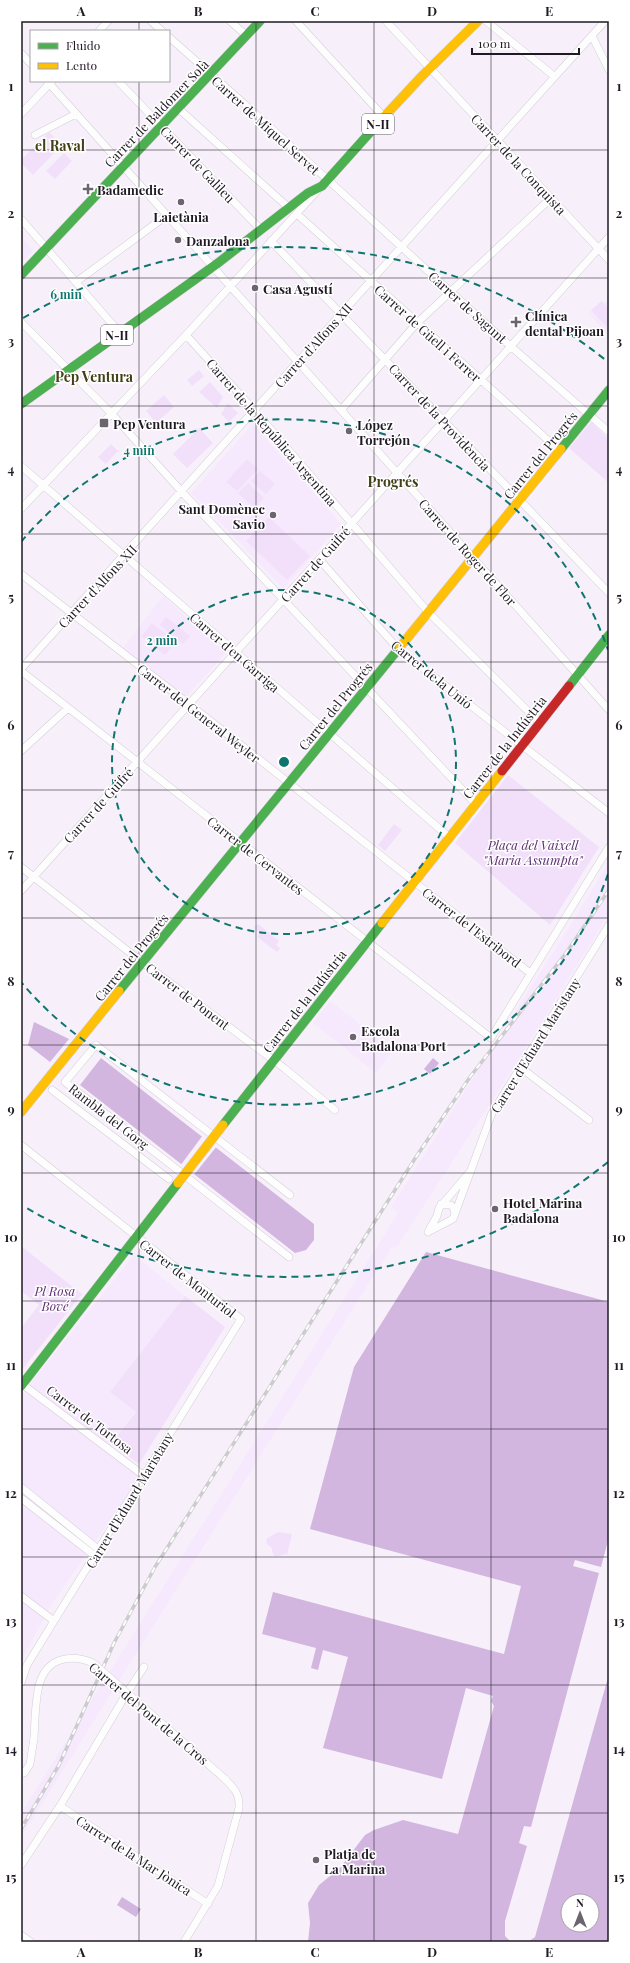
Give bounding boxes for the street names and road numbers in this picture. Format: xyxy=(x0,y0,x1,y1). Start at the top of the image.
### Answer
street label: Carrer de Baldomer Solà xyxy=(100,55,212,170)
street label: Carrer de Miquel Servet xyxy=(208,72,324,178)
street label: Carrer de la Conquista xyxy=(468,110,570,218)
road number: N-II xyxy=(362,114,394,134)
street label: Carrer de Galileu xyxy=(157,122,239,206)
street label: Carrer de Sagunt xyxy=(425,267,511,347)
street label: Carrer de Güell i Ferrer xyxy=(371,281,485,386)
street label: Carrer d'Alfons XII xyxy=(270,299,356,391)
road number: N-II xyxy=(101,325,133,345)
street label: Carrer de la República Argentina xyxy=(203,355,341,510)
street label: Carrer de la Providència xyxy=(386,360,495,475)
street label: Carrer del Progrés xyxy=(499,407,581,502)
street label: Carrer de Roger de Flor xyxy=(415,495,521,609)
street label: Carrer de Guifré xyxy=(276,522,354,605)
street label: Carrer d'Alfons XII xyxy=(54,541,140,631)
street label: Carrer d'en Garriga xyxy=(187,608,284,696)
street label: Carrer de la Unió xyxy=(388,636,476,712)
street label: Carrer del Progrés xyxy=(294,658,376,753)
street label: Carrer del General Weyler xyxy=(134,660,264,766)
street label: Carrer de la Indústria xyxy=(458,692,550,802)
street label: Carrer de Guifré xyxy=(59,763,137,846)
street label: Carrer de Cervantes xyxy=(204,812,308,898)
street label: Carrer de l'Estribord xyxy=(419,883,525,971)
street label: Carrer del Progrés xyxy=(90,909,172,1004)
street label: Carrer de la Indústria xyxy=(258,946,350,1056)
street label: Carrer de Ponent xyxy=(143,959,234,1033)
street label: Carrer d'Eduard Maristany xyxy=(486,974,584,1116)
street label: Rambla del Gorg xyxy=(66,1079,153,1153)
street label: Carrer de Monturiol xyxy=(136,1235,240,1321)
street label: Carrer de Tortosa xyxy=(44,1381,137,1457)
street label: Carrer d'Eduard Maristany xyxy=(81,1428,177,1571)
street label: Carrer del Pont de la Cros xyxy=(86,1658,212,1768)
street label: Carrer de la Mar Jònica xyxy=(73,1811,195,1899)

